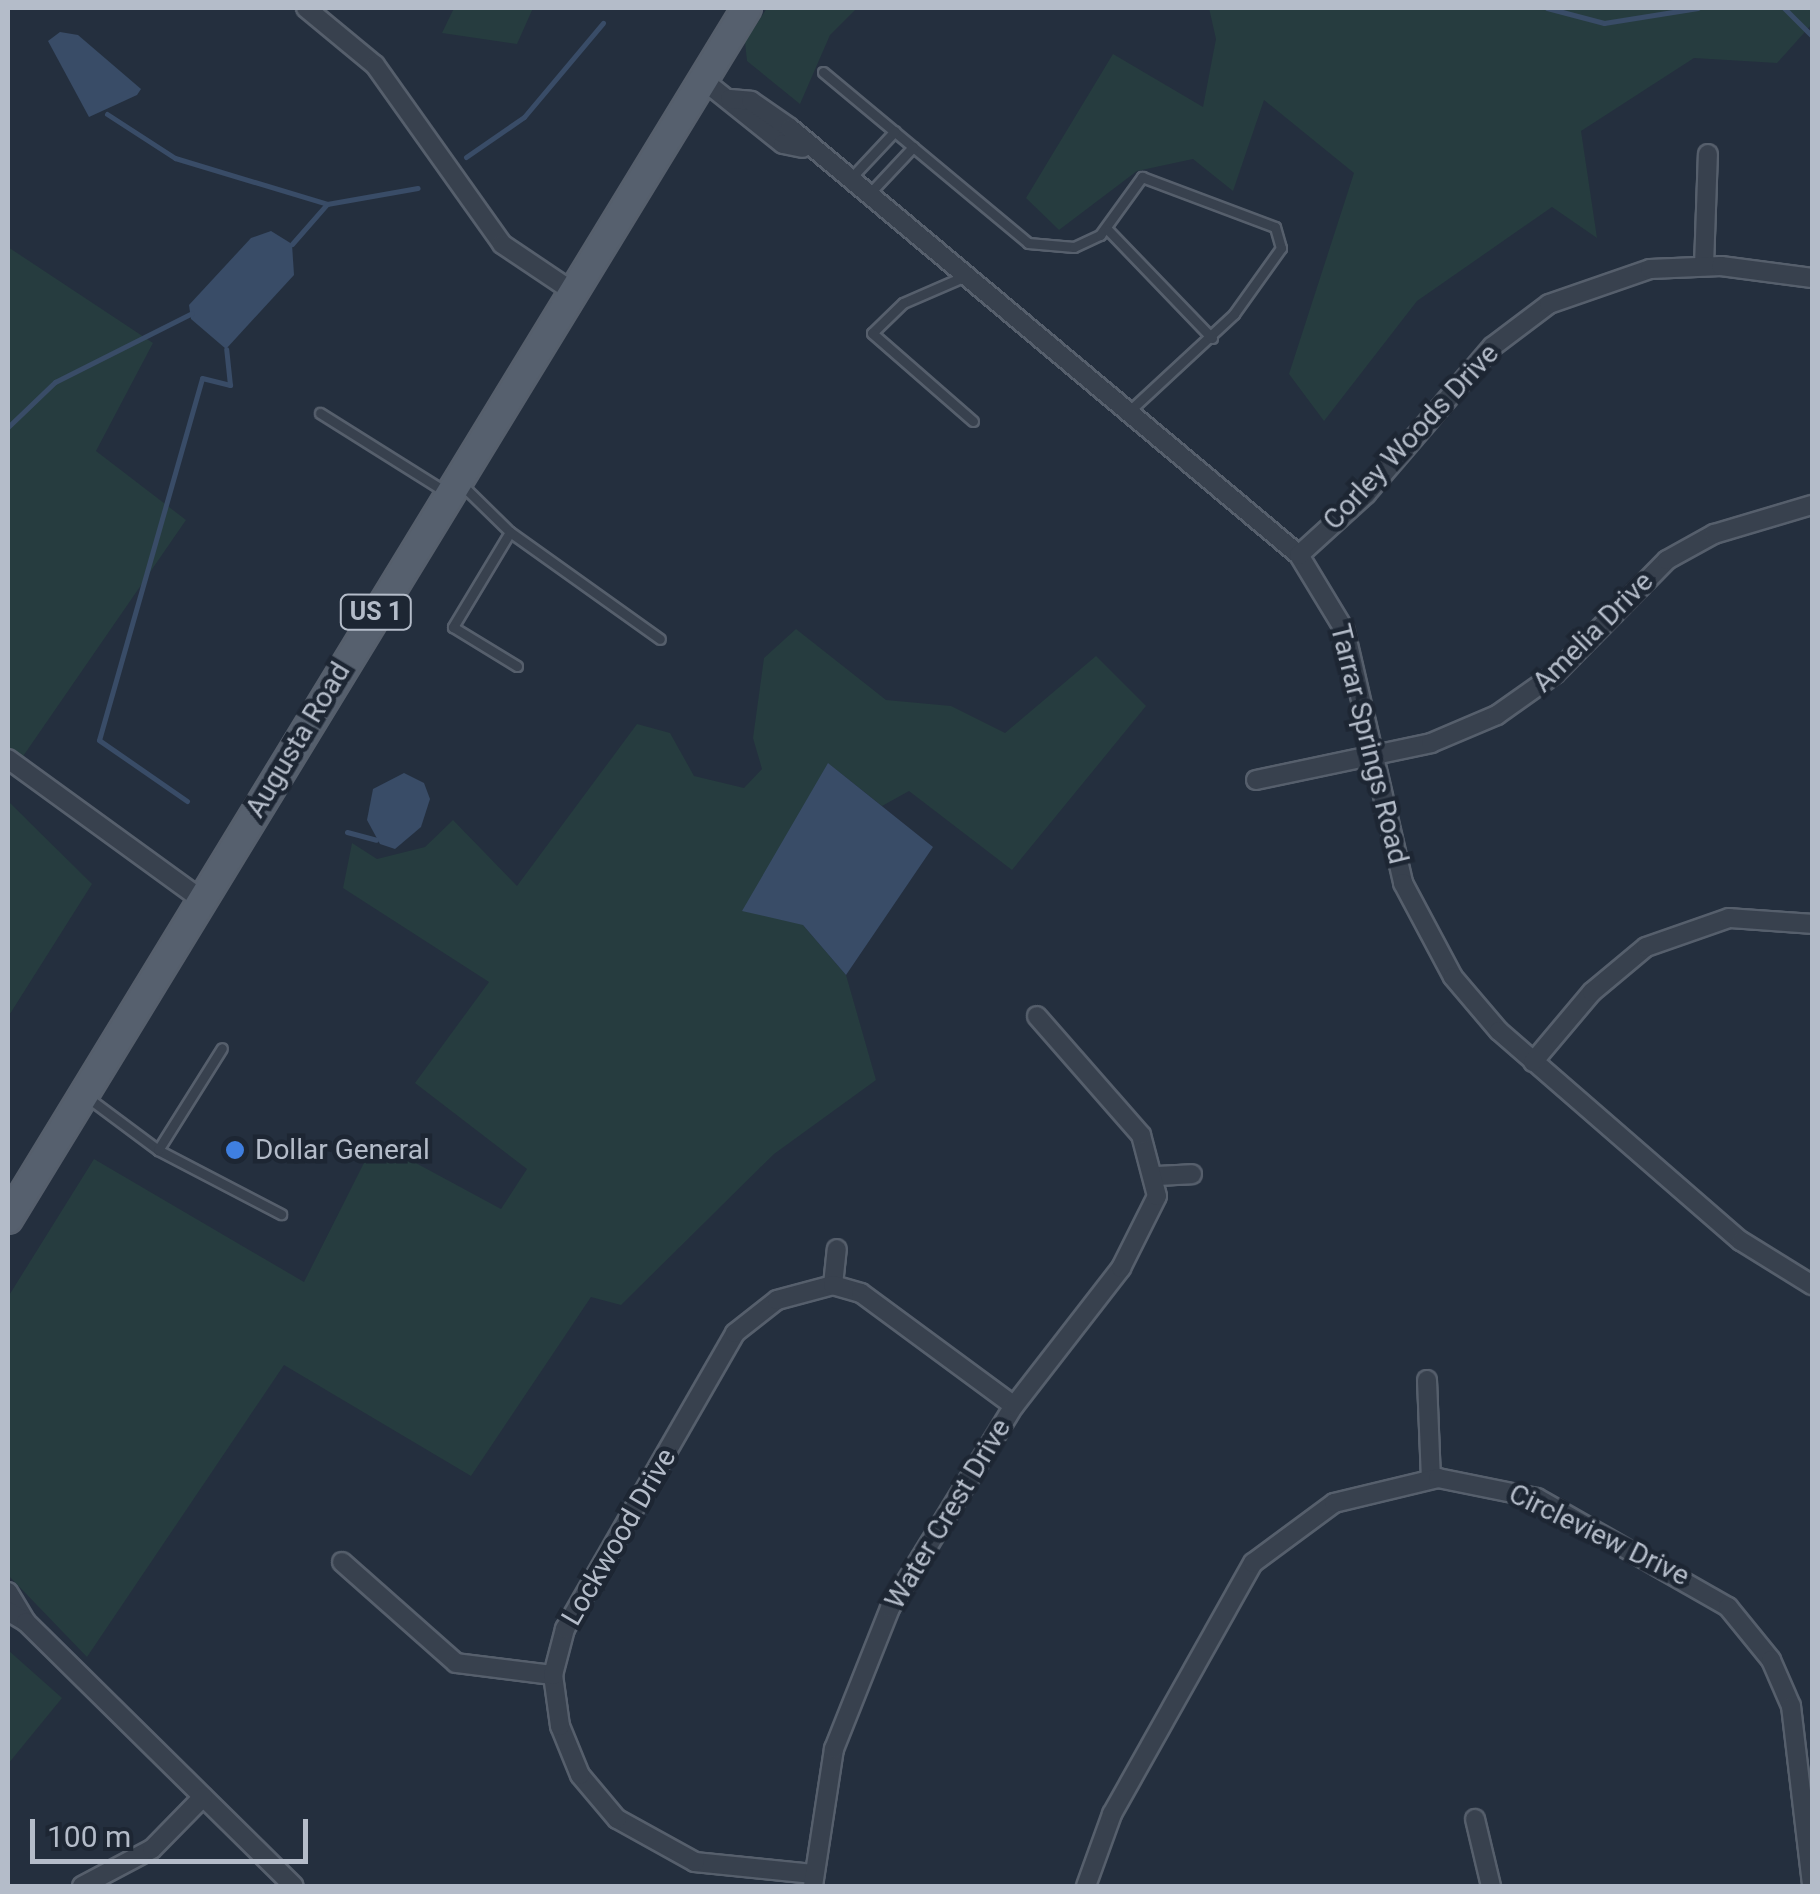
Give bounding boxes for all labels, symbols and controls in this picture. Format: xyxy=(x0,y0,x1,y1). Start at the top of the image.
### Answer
street label: Corley Woods Drive xyxy=(1316,337,1506,537)
street label: Amelia Drive xyxy=(1526,565,1660,699)
road number: US 1 xyxy=(338,592,414,632)
street label: Tarrar Springs Road xyxy=(1323,621,1415,867)
street label: Augusta Road xyxy=(239,656,357,824)
place label: Dollar General xyxy=(255,1133,430,1167)
marker: Dollar General xyxy=(224,1139,246,1161)
street label: Water Crest Drive xyxy=(878,1413,1018,1615)
street label: Lockwood Drive xyxy=(555,1443,683,1631)
street label: Circleview Drive xyxy=(1503,1477,1695,1593)
scale bar xyxy=(35,1799,312,1861)
text: 100 m xyxy=(47,1819,131,1854)

